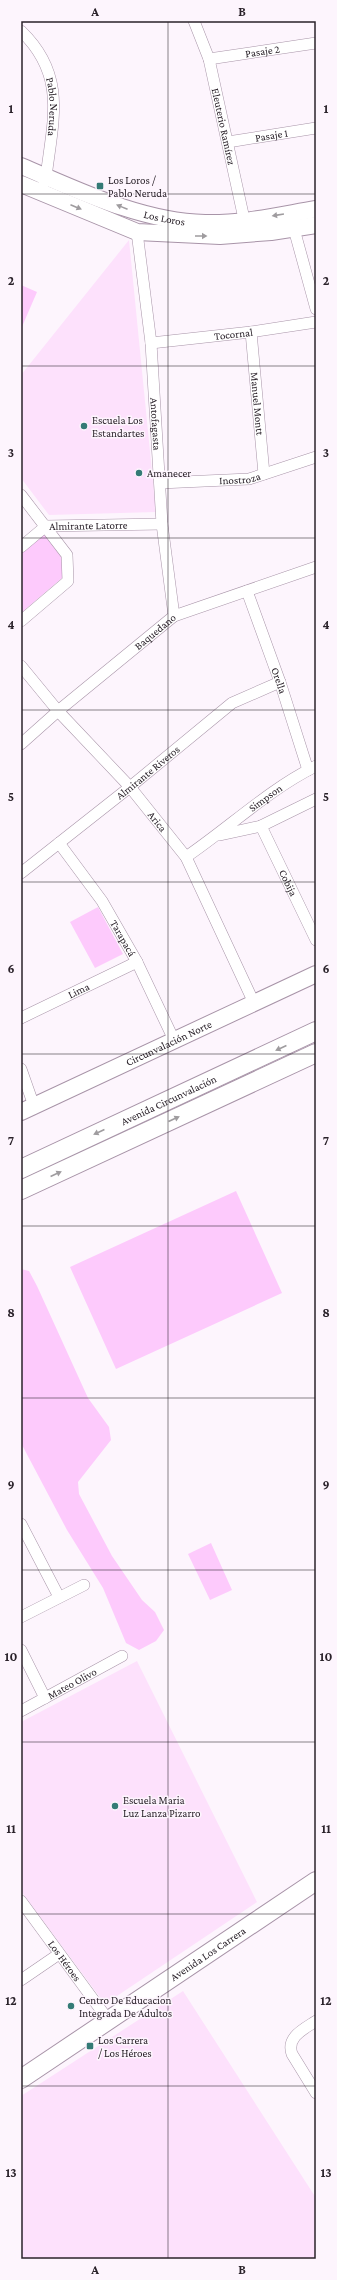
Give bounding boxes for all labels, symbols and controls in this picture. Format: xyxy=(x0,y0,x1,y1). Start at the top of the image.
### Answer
text: A xyxy=(90,4,99,19)
text: B xyxy=(238,4,246,19)
street label: Pasaje 2 xyxy=(244,43,280,60)
street label: Pablo Neruda xyxy=(44,76,60,137)
street label: Eleuterio Ramírez xyxy=(210,87,238,166)
text: 1 xyxy=(9,101,14,116)
text: 1 xyxy=(324,101,329,116)
street label: Pasaje 1 xyxy=(254,127,289,144)
place label: Los Loros / Pablo Neruda xyxy=(108,174,167,199)
marker: Los Loros / Pablo Neruda xyxy=(95,181,105,191)
one-way arrow xyxy=(70,204,82,210)
one-way arrow xyxy=(116,204,128,210)
street label: Los Loros xyxy=(143,208,186,227)
one-way arrow xyxy=(271,212,284,218)
one-way arrow xyxy=(195,233,208,239)
text: 2 xyxy=(8,273,15,288)
text: 2 xyxy=(323,273,330,288)
street label: Tocornal xyxy=(214,326,254,342)
street label: Manuel Montt xyxy=(249,371,266,436)
street label: Antofagasta xyxy=(148,397,164,451)
place label: Escuela Los Estandartes xyxy=(92,414,144,439)
marker: Escuela Los Estandartes xyxy=(79,421,89,431)
text: 3 xyxy=(8,445,14,460)
text: 3 xyxy=(323,445,329,460)
place label: Amanecer xyxy=(147,467,191,479)
marker: Amanecer xyxy=(134,468,144,478)
street label: Inostroza xyxy=(219,470,262,486)
street label: Almirante Latorre xyxy=(49,519,128,532)
street label: Baquedano xyxy=(132,611,178,652)
text: 4 xyxy=(7,617,15,632)
text: 4 xyxy=(322,617,330,632)
street label: Orella xyxy=(269,666,289,695)
street label: Almirante Riveros xyxy=(114,743,182,802)
street label: Simpson xyxy=(246,782,284,814)
text: 5 xyxy=(8,789,14,804)
text: 5 xyxy=(323,789,329,804)
street label: Arica xyxy=(146,809,169,834)
street label: Cobija xyxy=(277,867,300,898)
street label: Tarapacá xyxy=(108,918,138,958)
text: 6 xyxy=(7,961,15,976)
text: 6 xyxy=(322,961,330,976)
street label: Lima xyxy=(66,980,91,1000)
street label: Circunvalación Norte xyxy=(124,1018,214,1068)
one-way arrow xyxy=(275,1045,286,1051)
street label: Avenida Circunvalación xyxy=(119,1072,218,1127)
one-way arrow xyxy=(169,1116,180,1122)
one-way arrow xyxy=(94,1129,105,1135)
text: 7 xyxy=(8,1133,14,1148)
text: 7 xyxy=(323,1133,329,1148)
one-way arrow xyxy=(51,1171,62,1177)
text: 8 xyxy=(7,1305,15,1320)
text: 8 xyxy=(322,1305,330,1320)
text: 9 xyxy=(7,1477,15,1492)
text: 9 xyxy=(322,1477,330,1492)
text: 10 xyxy=(5,1649,17,1664)
text: 10 xyxy=(320,1649,332,1664)
street label: Mateo Olivo xyxy=(45,1665,99,1701)
place label: Escuela Maria Luz Lanza Pizarro xyxy=(123,1794,201,1819)
marker: Escuela Maria Luz Lanza Pizarro xyxy=(110,1801,120,1811)
text: 11 xyxy=(6,1821,16,1836)
text: 11 xyxy=(321,1821,331,1836)
street label: Avenida Los Carrera xyxy=(168,1924,248,1983)
street label: Los Héroes xyxy=(46,1938,84,1983)
text: 12 xyxy=(5,1993,17,2008)
text: 12 xyxy=(320,1993,332,2008)
place label: Centro De Educacion Integrada De Adultos xyxy=(79,1994,172,2020)
marker: Centro De Educacion Integrada De Adultos xyxy=(66,2001,76,2011)
place label: Los Carrera / Los Héroes xyxy=(98,2034,152,2059)
marker: Los Carrera / Los Héroes xyxy=(85,2041,95,2051)
text: 13 xyxy=(5,2165,17,2180)
text: 13 xyxy=(320,2165,332,2180)
text: A xyxy=(90,2262,99,2277)
text: B xyxy=(238,2262,246,2277)

